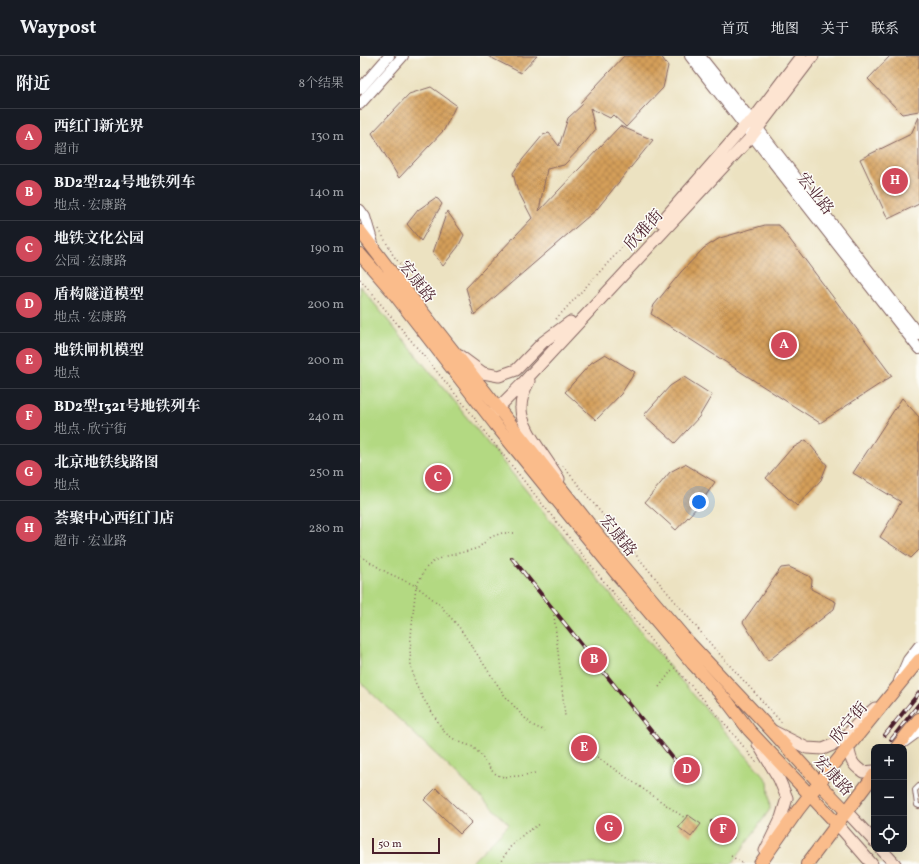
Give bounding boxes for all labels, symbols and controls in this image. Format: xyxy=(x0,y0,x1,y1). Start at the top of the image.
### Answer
text: Waypost xyxy=(20,15,96,41)
text: 首页 xyxy=(721,20,749,39)
text: 地图 xyxy=(771,20,799,39)
text: 关于 xyxy=(821,20,849,39)
text: 联系 xyxy=(871,20,899,39)
text: 附近 xyxy=(16,73,50,96)
text: 8个结果 xyxy=(298,75,344,93)
text: 西红门新光界 xyxy=(54,117,144,138)
text: A xyxy=(24,128,34,146)
text: 130 m xyxy=(311,128,344,146)
text: 超市 xyxy=(54,141,80,159)
pin: H xyxy=(882,166,908,196)
street label: 宏业路 xyxy=(791,169,838,220)
text: BD2型124号地铁列车 xyxy=(54,173,196,194)
text: B xyxy=(25,184,33,202)
text: 140 m xyxy=(310,184,344,202)
text: 地点 · 宏康路 xyxy=(54,197,127,215)
street label: 欣雅街 xyxy=(620,205,669,255)
text: 地铁文化公园 xyxy=(54,229,144,250)
text: C xyxy=(25,240,33,258)
text: 190 m xyxy=(310,240,344,258)
text: 公园 · 宏康路 xyxy=(54,253,127,271)
street label: 宏康路 xyxy=(393,257,440,308)
text: 盾构隧道模型 xyxy=(54,285,144,306)
text: D xyxy=(24,296,34,314)
text: 200 m xyxy=(307,296,344,314)
text: 地点 · 宏康路 xyxy=(54,309,127,327)
pin: A xyxy=(771,330,797,360)
text: 地铁闸机模型 xyxy=(54,341,144,362)
text: E xyxy=(25,352,33,370)
text: 200 m xyxy=(307,352,344,370)
text: 地点 xyxy=(54,365,80,383)
text: BD2型1321号地铁列车 xyxy=(54,397,200,418)
text: F xyxy=(25,408,33,426)
text: 240 m xyxy=(308,408,344,426)
text: 地点 · 欣宁街 xyxy=(54,421,127,439)
text: 北京地铁线路图 xyxy=(54,453,159,474)
pin: C xyxy=(425,463,451,493)
text: G xyxy=(24,464,34,482)
text: 250 m xyxy=(309,464,344,482)
text: 地点 xyxy=(54,477,80,495)
your location xyxy=(689,492,709,512)
text: 荟聚中心西红门店 xyxy=(54,509,174,530)
street label: 宏康路 xyxy=(594,511,641,562)
text: H xyxy=(24,520,34,538)
text: 280 m xyxy=(308,520,344,538)
text: 超市 · 宏业路 xyxy=(54,533,127,551)
pin: B xyxy=(581,645,607,675)
street label: 欣宁街 xyxy=(826,698,873,749)
pin: E xyxy=(571,733,597,763)
map controls xyxy=(871,744,907,852)
button: + xyxy=(871,744,907,780)
street label: 宏康路 xyxy=(808,751,857,801)
pin: D xyxy=(674,755,700,785)
button: − xyxy=(871,780,907,816)
pin: G xyxy=(596,813,622,843)
pin: F xyxy=(710,815,736,845)
button: locate xyxy=(871,816,907,852)
scale bar xyxy=(372,836,440,855)
text: 50 m xyxy=(378,837,402,852)

